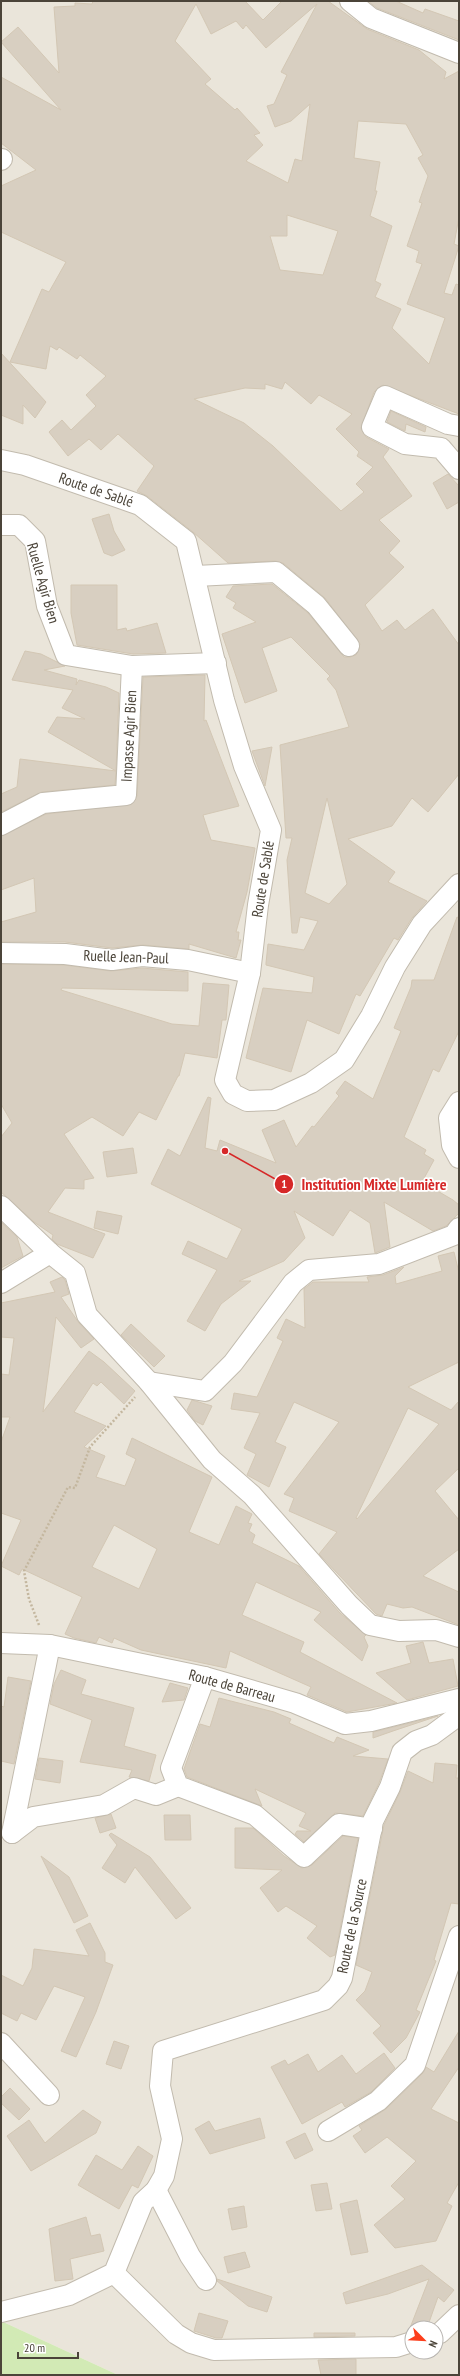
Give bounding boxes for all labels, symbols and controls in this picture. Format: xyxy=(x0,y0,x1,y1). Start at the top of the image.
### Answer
street label: Route de Sablé xyxy=(56,468,136,511)
street label: Ruelle Agir Bien xyxy=(23,540,64,625)
street label: Impasse Agir Bien xyxy=(117,690,140,782)
street label: Route de Sablé xyxy=(247,839,278,919)
street label: Ruelle Jean-Paul xyxy=(83,946,170,968)
callout: Institution Mixte Lumière xyxy=(274,1170,455,1198)
text: Institution Mixte Lumière xyxy=(301,1174,447,1194)
text: 1 xyxy=(281,1176,287,1191)
street label: Route de Barreau xyxy=(187,1665,278,1706)
street label: Route de la Source xyxy=(332,1877,371,1975)
north arrow xyxy=(404,2320,444,2360)
scale bar xyxy=(18,2334,78,2360)
text: N xyxy=(426,2339,441,2350)
text: 20 m xyxy=(24,2340,45,2355)

